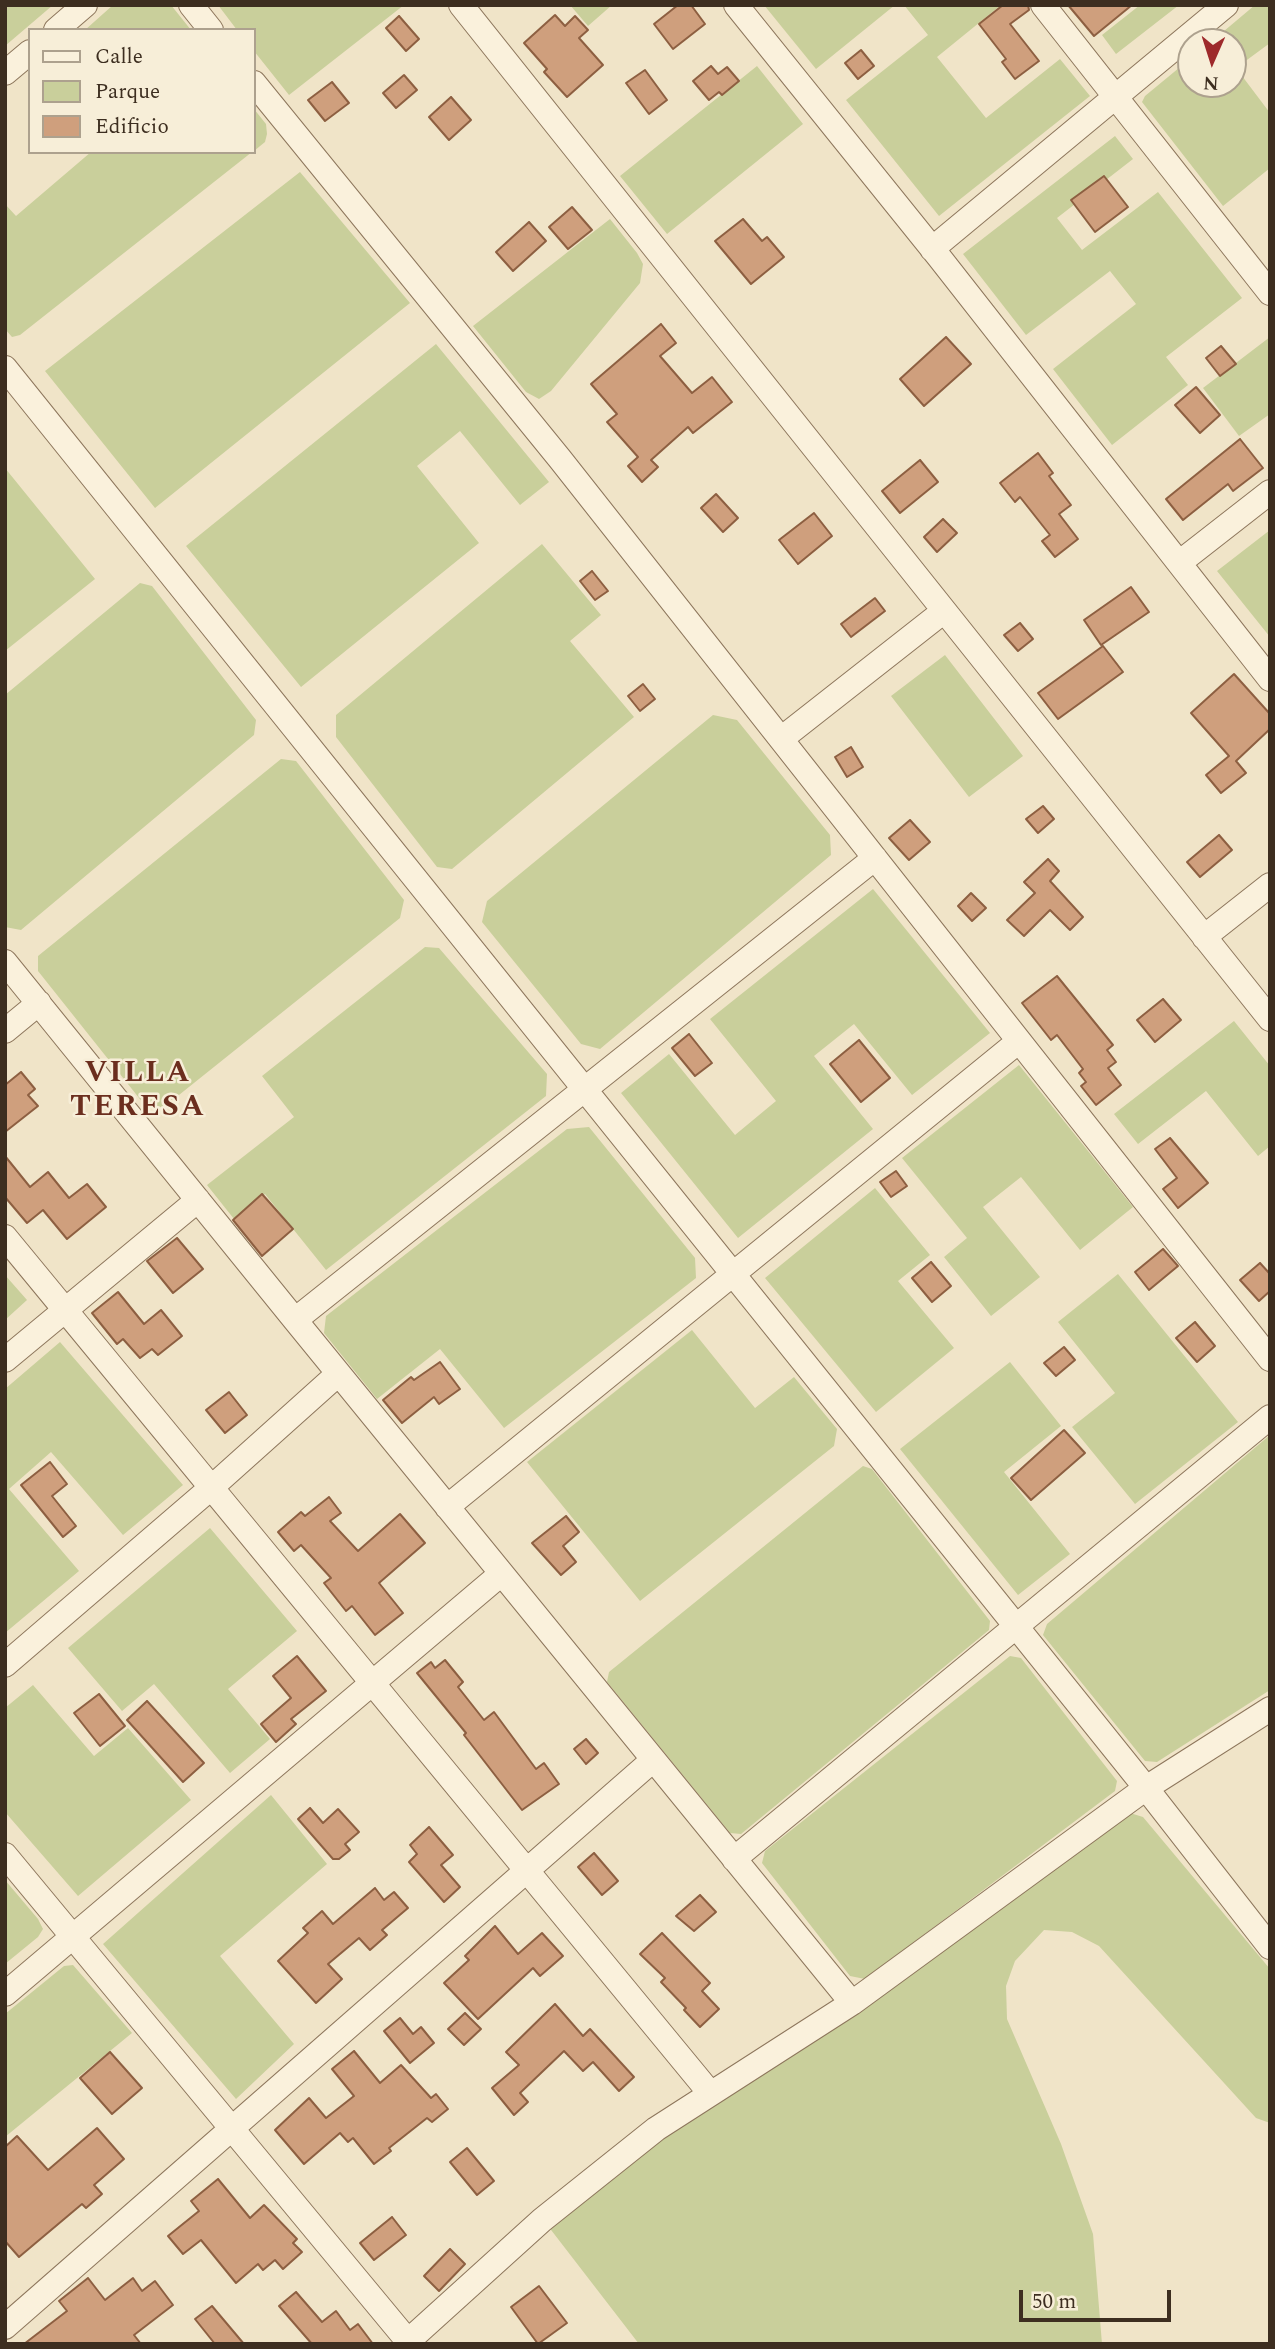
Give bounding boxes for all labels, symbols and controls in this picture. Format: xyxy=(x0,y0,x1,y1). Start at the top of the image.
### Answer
legend xyxy=(28,28,256,154)
north arrow xyxy=(1177,28,1247,98)
text: Calle xyxy=(95,41,143,73)
text: N xyxy=(1202,68,1219,97)
text: Parque xyxy=(95,76,160,108)
text: Edificio xyxy=(95,111,169,143)
district label: VILLA TERESA xyxy=(71,1057,205,1128)
scale bar xyxy=(1023,2276,1175,2320)
text: 50 m xyxy=(1032,2286,1076,2318)

